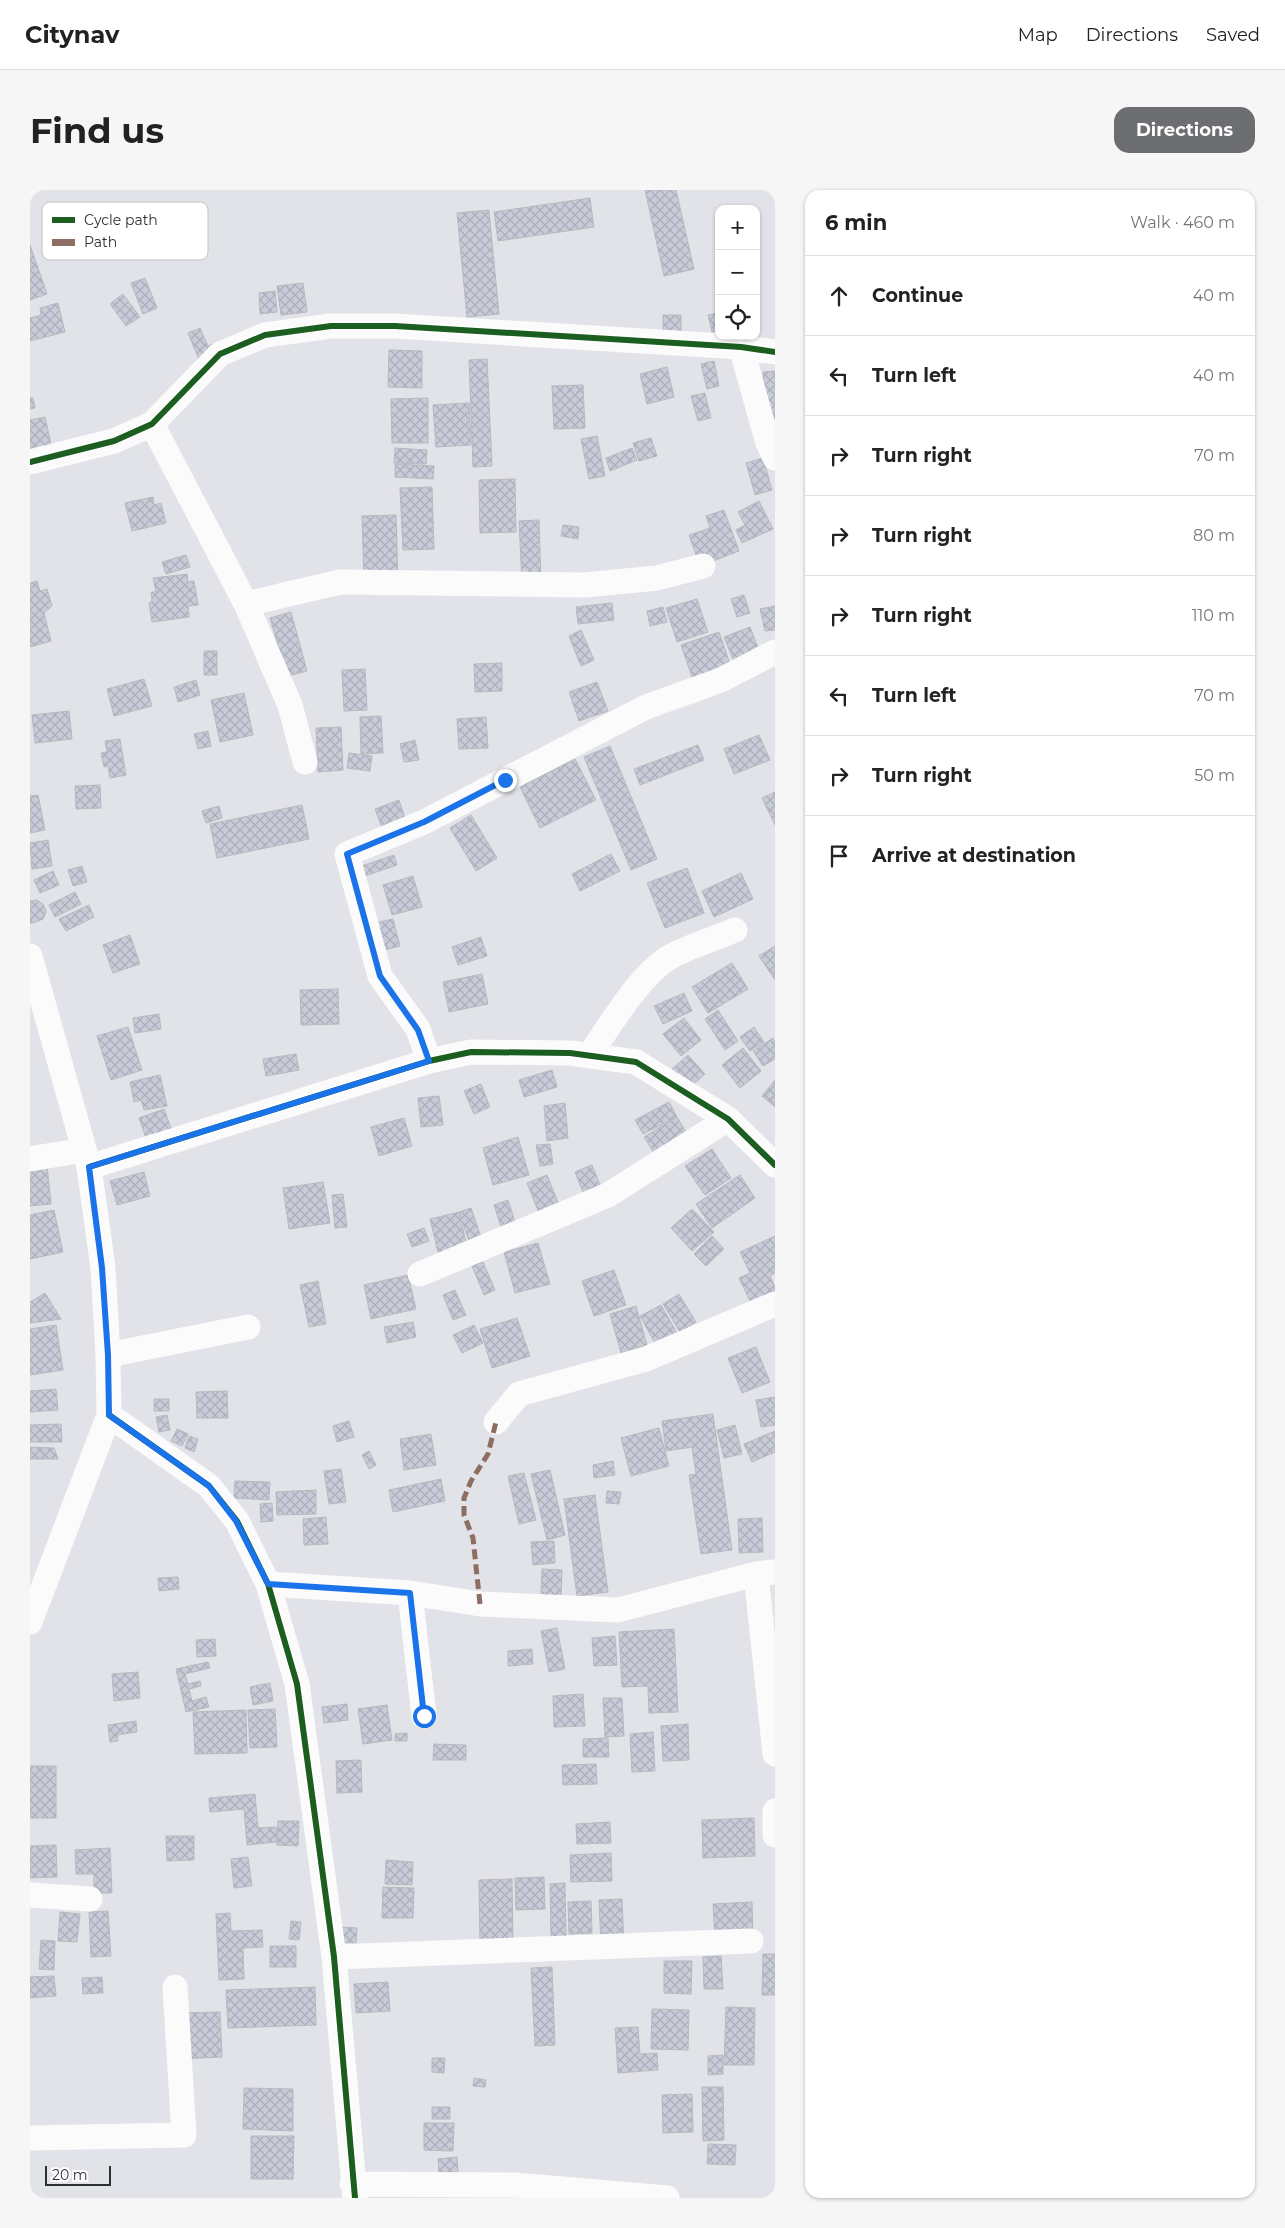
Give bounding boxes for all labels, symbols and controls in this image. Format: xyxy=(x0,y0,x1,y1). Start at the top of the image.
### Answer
text: Citynav xyxy=(25,20,119,49)
text: Map xyxy=(1018,24,1058,46)
text: Directions xyxy=(1086,24,1178,46)
text: Saved xyxy=(1206,24,1260,46)
button: Directions xyxy=(1114,107,1255,153)
text: Find us xyxy=(30,109,164,152)
legend xyxy=(42,202,208,260)
map controls xyxy=(715,205,760,340)
button: + xyxy=(715,205,760,250)
text: 6 min xyxy=(825,210,887,235)
text: Cycle path xyxy=(84,211,158,229)
text: Walk · 460 m xyxy=(1130,213,1235,232)
text: Path xyxy=(84,233,117,251)
button: − xyxy=(715,250,760,295)
icon: ahead xyxy=(825,282,853,310)
text: Continue xyxy=(872,284,963,307)
text: 40 m xyxy=(1193,286,1235,305)
button: locate xyxy=(715,295,760,340)
icon: left xyxy=(825,362,853,390)
text: Turn left xyxy=(872,364,957,387)
text: 40 m xyxy=(1193,366,1235,385)
icon: right xyxy=(825,442,853,470)
text: Turn right xyxy=(872,444,972,467)
text: 70 m xyxy=(1194,446,1235,465)
icon: right xyxy=(825,522,853,550)
text: Turn right xyxy=(872,524,972,547)
text: 80 m xyxy=(1193,526,1235,545)
icon: right xyxy=(825,602,853,630)
text: Turn right xyxy=(872,604,972,627)
text: 110 m xyxy=(1192,606,1235,625)
icon: left xyxy=(825,682,853,710)
text: Turn left xyxy=(872,684,957,707)
text: 70 m xyxy=(1194,686,1235,705)
icon: right xyxy=(825,762,853,790)
text: Turn right xyxy=(872,764,972,787)
text: 50 m xyxy=(1194,766,1235,785)
route end xyxy=(494,769,517,792)
icon: arrive xyxy=(825,842,853,870)
text: Arrive at destination xyxy=(872,844,1076,867)
route start xyxy=(413,1705,436,1728)
scale bar xyxy=(45,2163,111,2186)
text: 20 m xyxy=(52,2166,88,2184)

